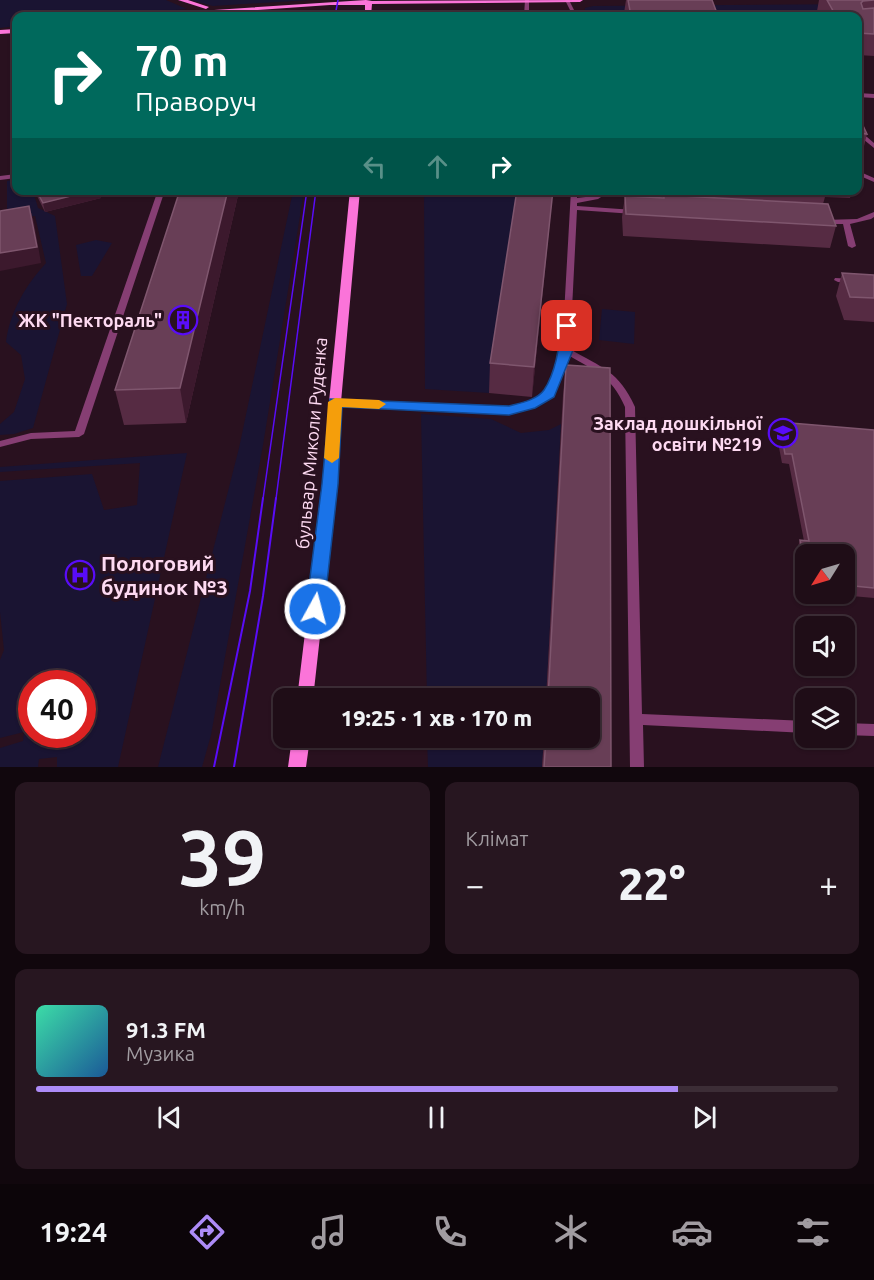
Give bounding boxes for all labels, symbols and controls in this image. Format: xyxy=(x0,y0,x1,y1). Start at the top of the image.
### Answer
icon: right xyxy=(36,36,114,114)
text: 70 m xyxy=(135,37,229,84)
text: Праворуч xyxy=(135,86,257,116)
icon: left xyxy=(358,150,391,183)
icon: ahead xyxy=(421,150,454,183)
icon: right xyxy=(484,150,517,183)
pin xyxy=(541,300,592,351)
building icon: ЖК "Пектораль" xyxy=(167,304,199,336)
icon: arrive xyxy=(550,309,583,342)
place label: ЖК "Пектораль" xyxy=(18,310,162,330)
street label: бульвар Миколи Руденка xyxy=(292,336,330,550)
place label: Заклад дошкільної освіти №219 xyxy=(593,413,763,454)
school or university icon: Заклад дошкільної освіти №219 xyxy=(767,417,799,449)
north arrow xyxy=(795,544,855,604)
map controls xyxy=(795,544,855,748)
place label: Пологовий будинок №3 xyxy=(101,551,228,599)
hospital icon: Пологовий будинок №3 xyxy=(64,559,96,591)
position arrow xyxy=(283,577,347,641)
button: sound xyxy=(795,616,855,676)
speed limit sign: 40 xyxy=(18,670,96,748)
button: layers xyxy=(795,688,855,748)
text: 19:25 · 1 хв · 170 m xyxy=(341,705,532,730)
text: 39 xyxy=(178,813,266,901)
text: Клімат xyxy=(466,827,528,850)
text: 22° xyxy=(618,858,685,909)
text: − xyxy=(466,866,484,903)
text: + xyxy=(819,866,838,903)
text: km/h xyxy=(199,896,245,919)
text: 91.3 FM xyxy=(126,1017,206,1042)
text: Музика xyxy=(126,1042,195,1065)
icon: previous xyxy=(153,1101,186,1134)
icon: pause xyxy=(420,1101,453,1134)
icon: next xyxy=(688,1101,721,1134)
icon: directions xyxy=(186,1211,228,1253)
icon: music xyxy=(308,1211,350,1253)
icon: phone xyxy=(429,1211,471,1253)
icon: climate xyxy=(550,1211,592,1253)
icon: car xyxy=(671,1211,713,1253)
icon: filters xyxy=(792,1211,834,1253)
text: 19:24 xyxy=(40,1217,107,1247)

